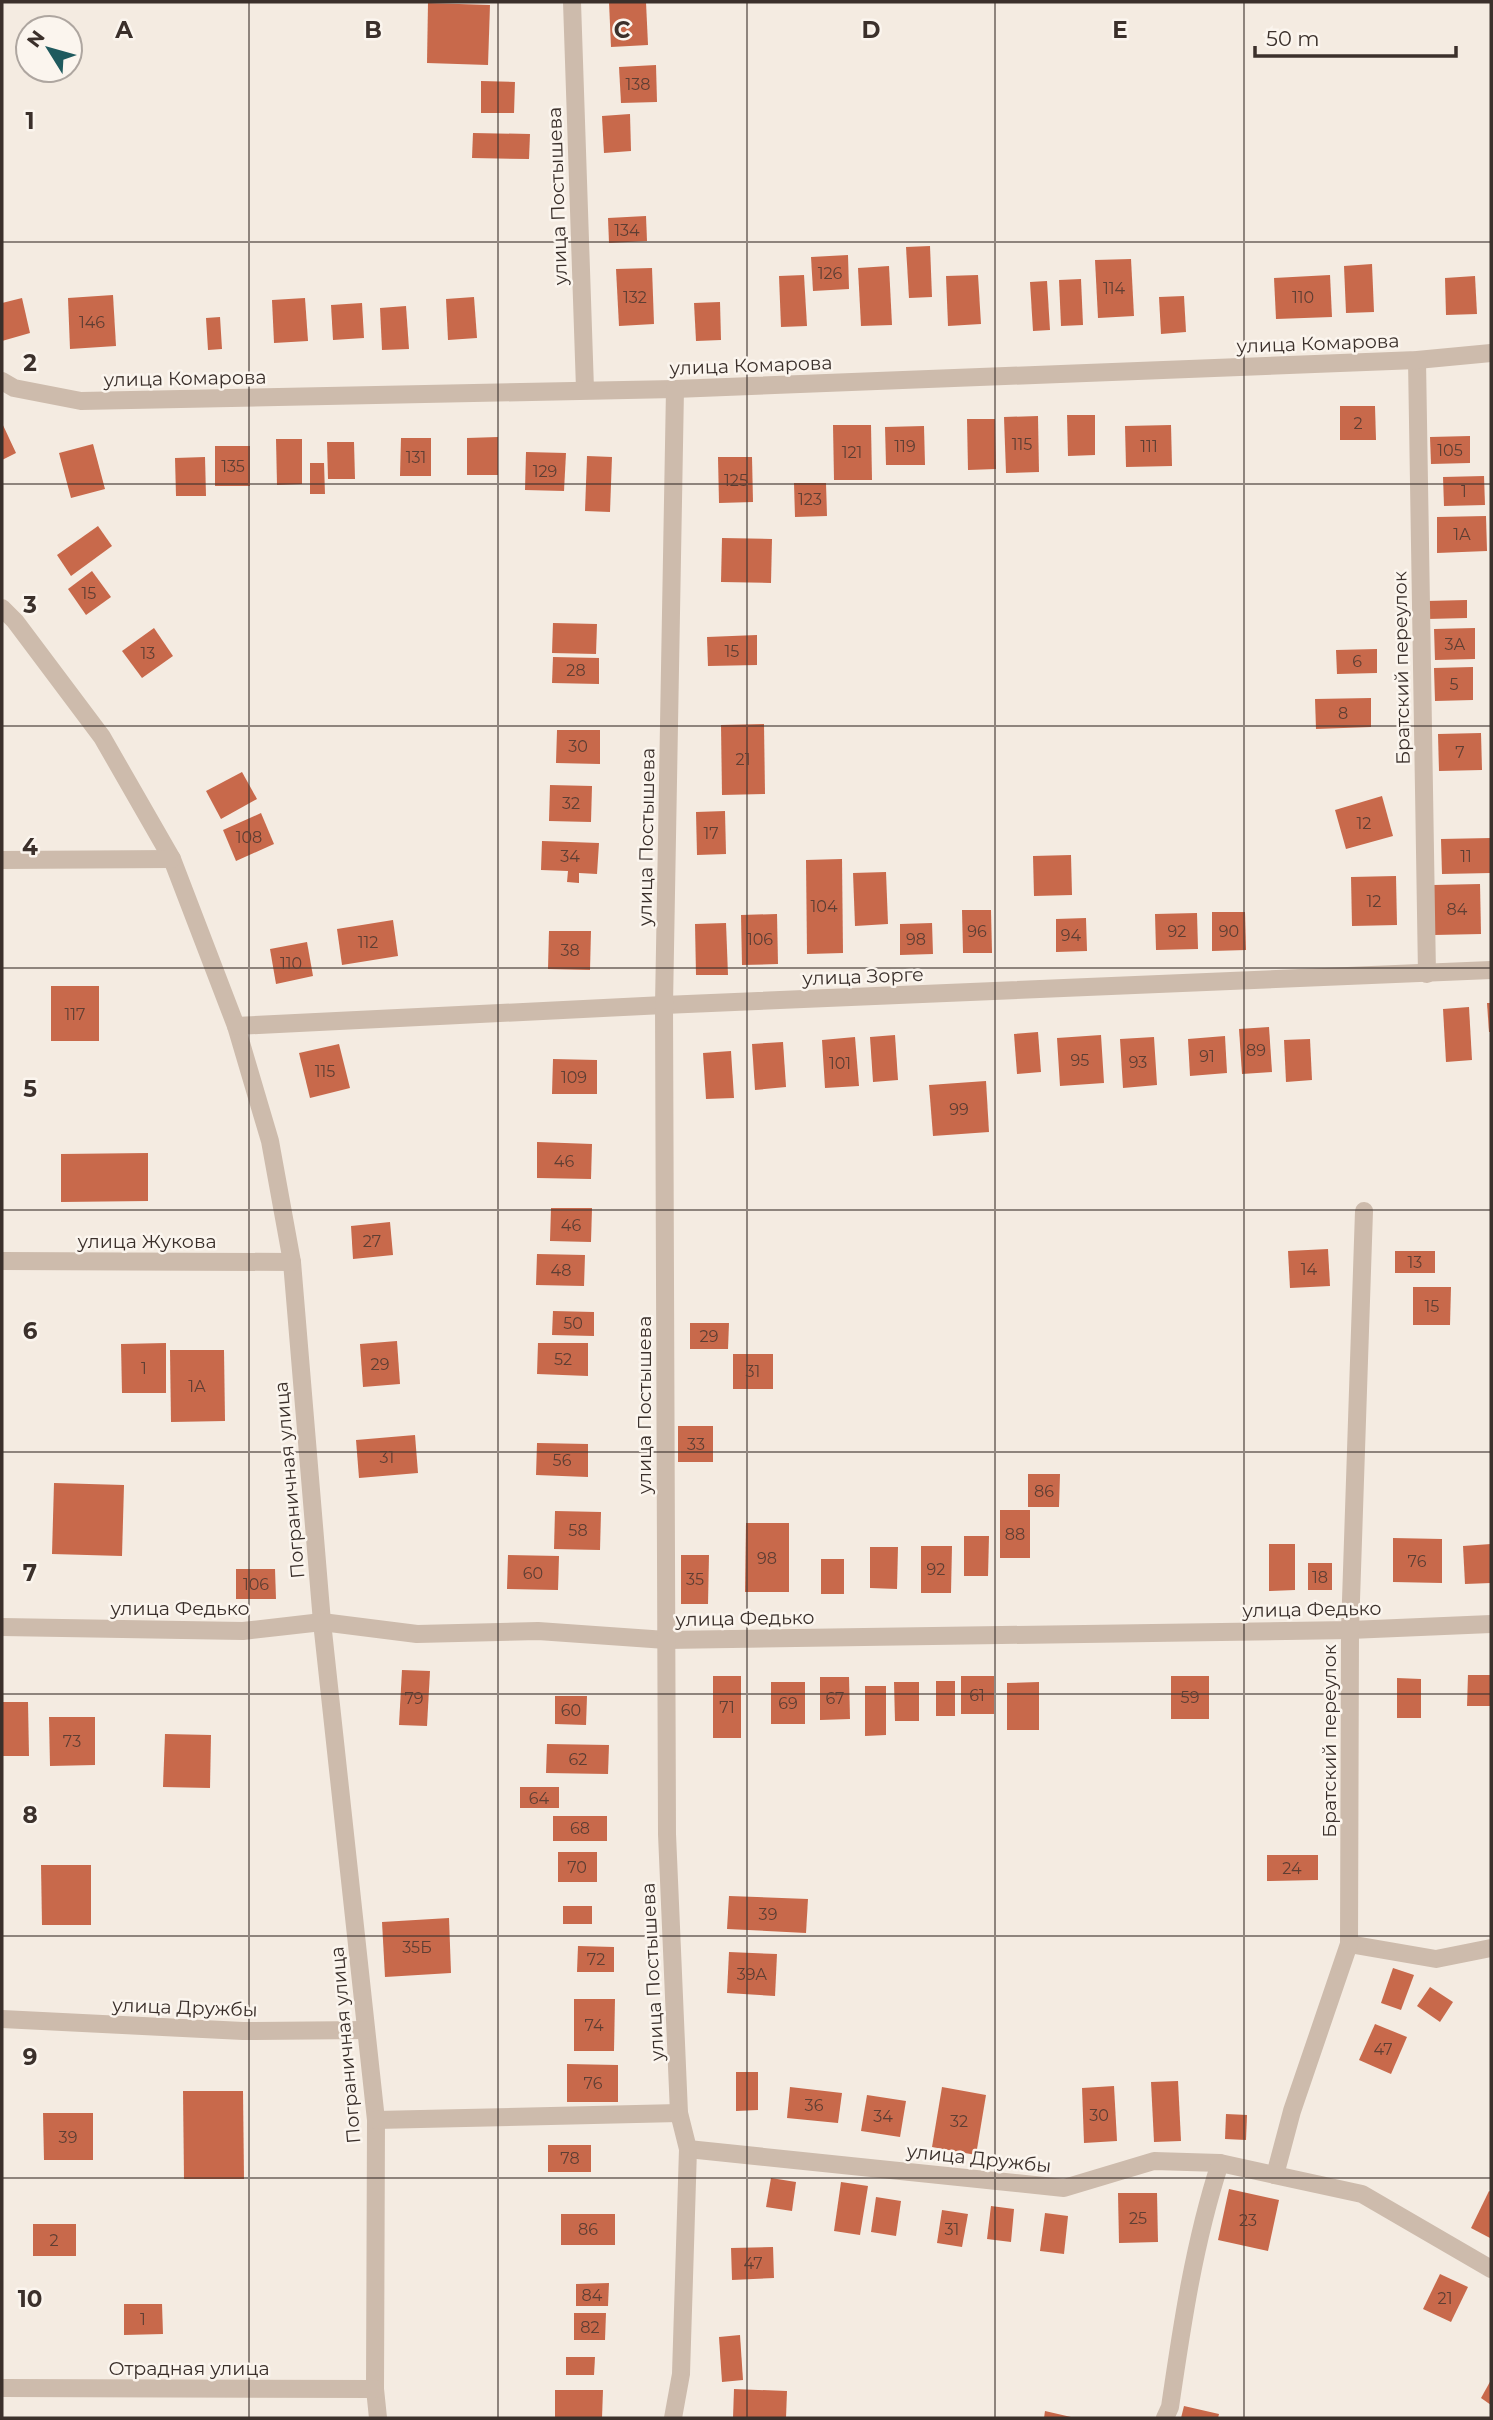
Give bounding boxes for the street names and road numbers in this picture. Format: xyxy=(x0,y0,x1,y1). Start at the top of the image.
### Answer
street label: улица Постышева xyxy=(543,106,572,287)
street label: улица Комарова xyxy=(1235,329,1400,358)
street label: улица Комарова xyxy=(668,351,833,380)
street label: улица Комарова xyxy=(102,366,267,391)
street label: Братский переулок xyxy=(1388,571,1415,765)
street label: улица Постышева xyxy=(633,748,660,927)
street label: улица Зорге xyxy=(801,963,924,990)
street label: улица Жукова xyxy=(76,1230,217,1253)
street label: улица Постышева xyxy=(633,1316,656,1495)
street label: Пограничная улица xyxy=(269,1380,310,1579)
street label: улица Федько xyxy=(109,1597,250,1620)
street label: улица Федько xyxy=(1241,1597,1382,1622)
street label: улица Федько xyxy=(674,1606,815,1631)
street label: Братский переулок xyxy=(1318,1644,1341,1838)
street label: улица Постышева xyxy=(636,1882,669,2063)
street label: Пограничная улица xyxy=(325,1945,366,2144)
street label: улица Дружбы xyxy=(111,1993,258,2022)
street label: улица Дружбы xyxy=(904,2139,1052,2178)
street label: Отрадная улица xyxy=(109,2357,270,2380)

